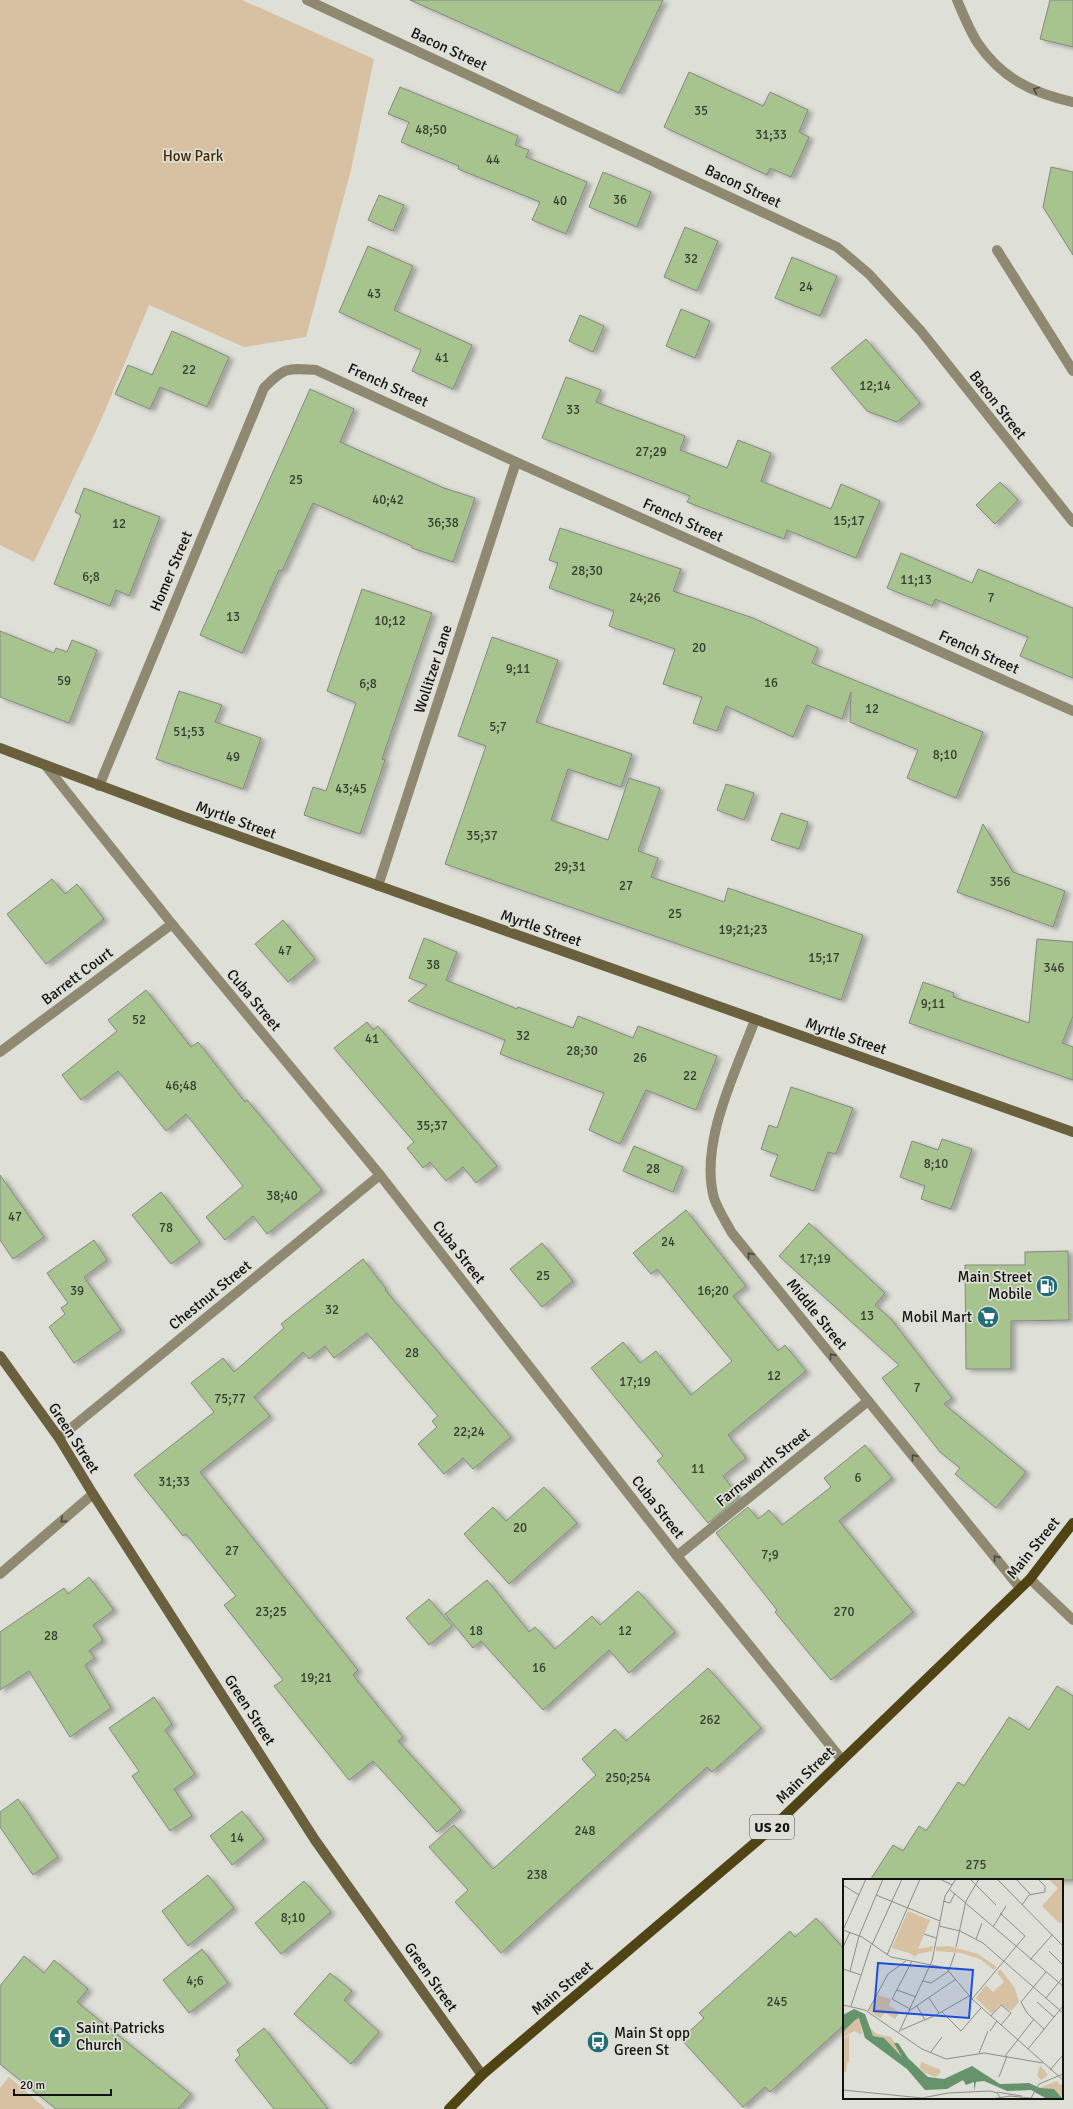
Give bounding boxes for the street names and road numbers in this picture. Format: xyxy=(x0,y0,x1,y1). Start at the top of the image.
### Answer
street label: Bacon Street xyxy=(408,24,490,74)
street label: Bacon Street xyxy=(702,161,784,211)
street label: French Street xyxy=(345,359,431,411)
street label: Bacon Street xyxy=(966,367,1030,443)
street label: French Street xyxy=(640,494,726,546)
street label: Homer Street xyxy=(146,528,196,614)
street label: Wollitzer Lane xyxy=(410,623,456,715)
street label: French Street xyxy=(936,626,1022,678)
street label: Myrtle Street xyxy=(193,797,279,843)
street label: Myrtle Street xyxy=(498,906,584,950)
street label: Barrett Court xyxy=(38,943,116,1009)
street label: Cuba Street xyxy=(223,965,285,1035)
street label: Myrtle Street xyxy=(803,1014,889,1058)
street label: Cuba Street xyxy=(429,1217,489,1287)
street label: Chestnut Street xyxy=(165,1256,255,1334)
street label: Middle Street xyxy=(783,1275,851,1353)
street label: Green Street xyxy=(45,1399,103,1477)
street label: Farnsworth Street xyxy=(713,1424,813,1510)
street label: Cuba Street xyxy=(628,1472,688,1542)
street label: Main Street xyxy=(1003,1513,1063,1583)
street label: Green Street xyxy=(221,1671,279,1749)
street label: Main Street xyxy=(772,1743,838,1807)
road number: US 20 xyxy=(750,1815,794,1839)
street label: Green Street xyxy=(401,1939,461,2015)
street label: Main Street xyxy=(528,1957,596,2019)

